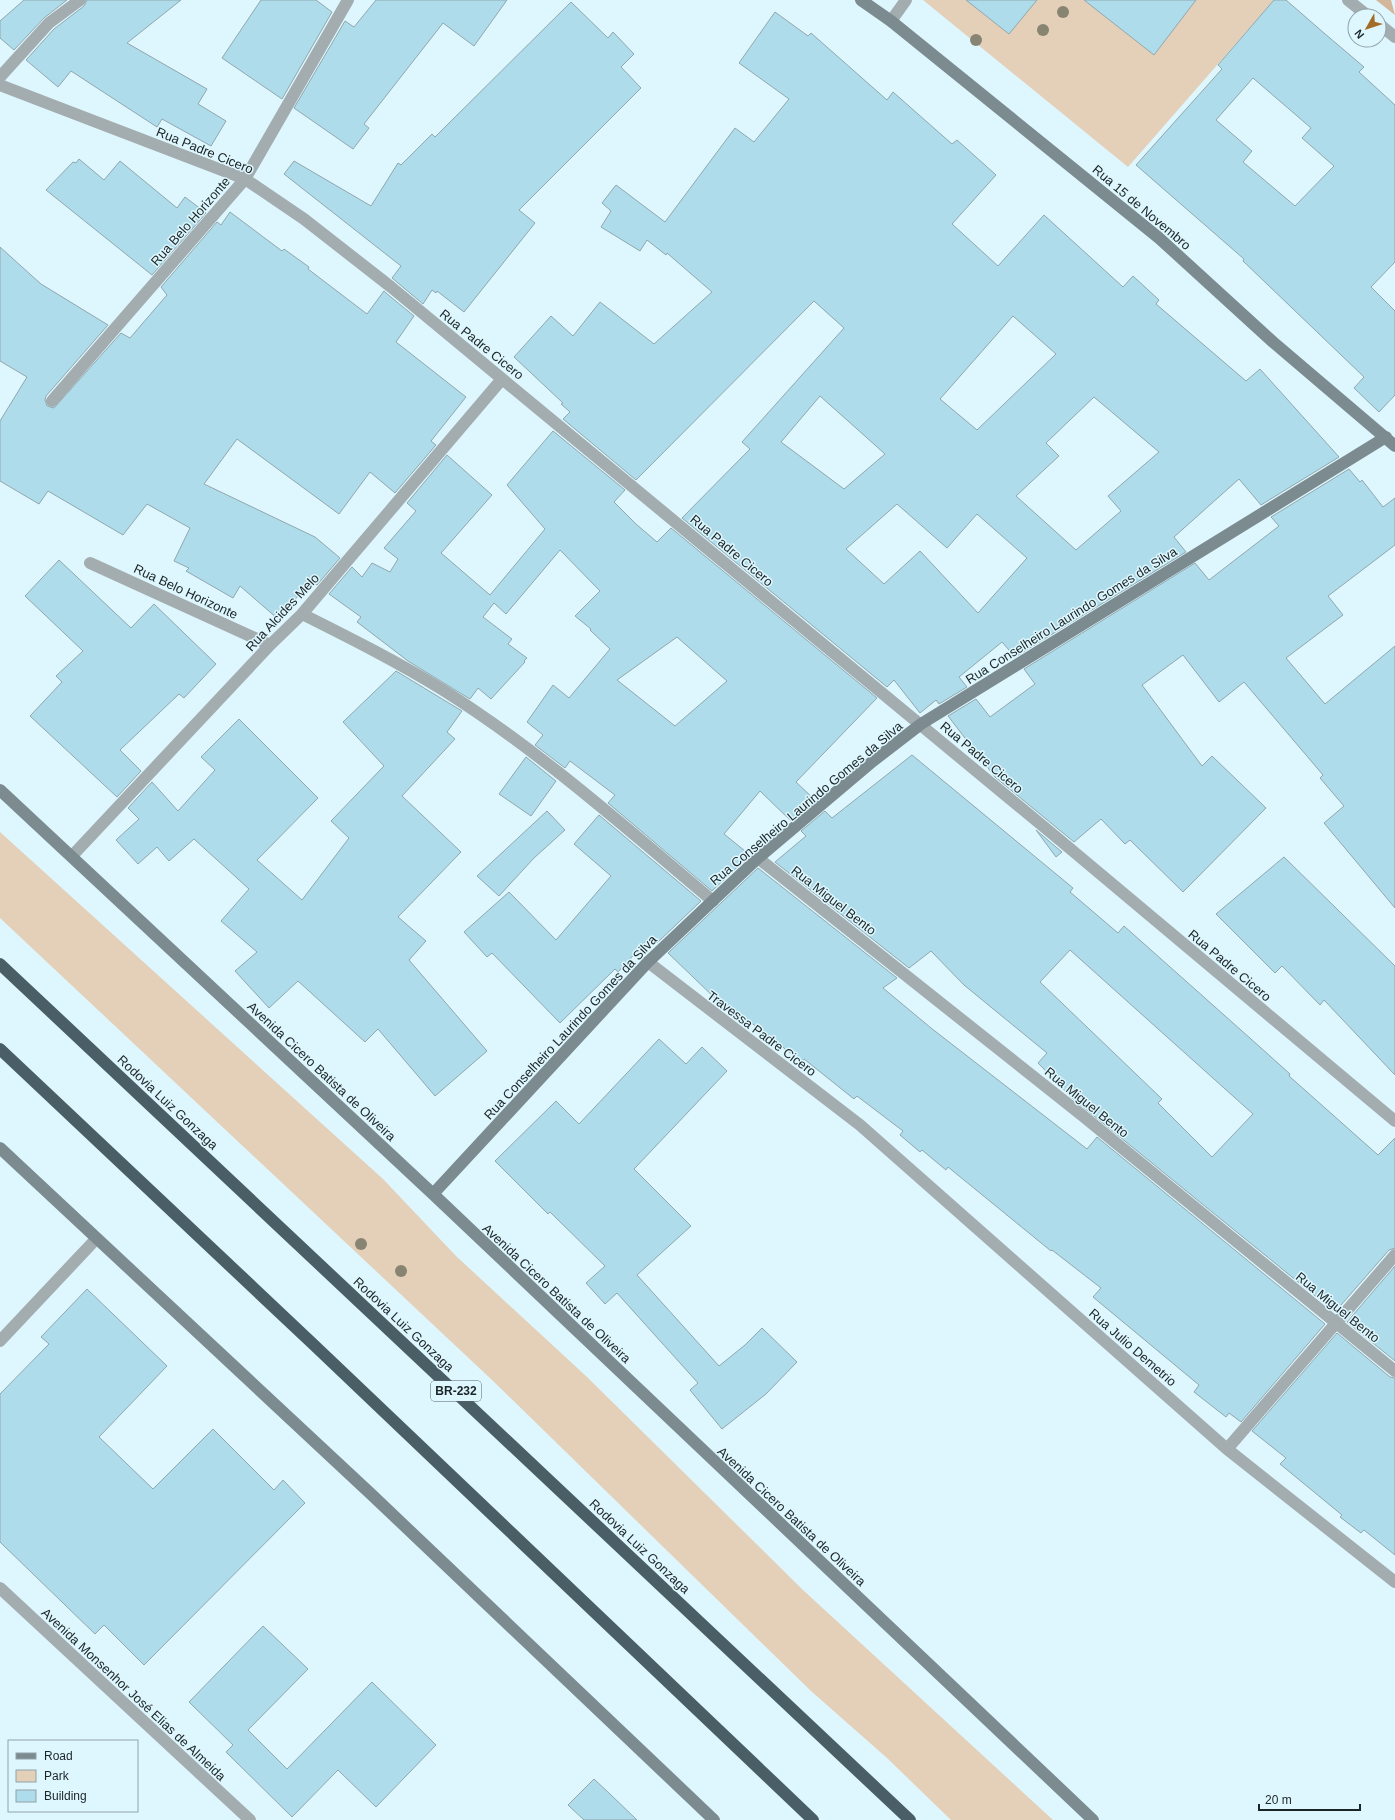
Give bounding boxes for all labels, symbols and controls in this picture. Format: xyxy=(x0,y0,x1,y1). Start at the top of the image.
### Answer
north arrow xyxy=(1347,8,1387,48)
text: N xyxy=(1352,27,1366,41)
street label: Rua Padre Cicero xyxy=(154,124,256,177)
street label: Rua 15 de Novembro xyxy=(1090,162,1194,253)
street label: Rua Belo Horizonte xyxy=(148,174,233,269)
street label: Rua Padre Cicero xyxy=(437,306,527,383)
street label: Rua Padre Cicero xyxy=(687,511,776,589)
street label: Rua Conselheiro Laurindo Gomes da Silva xyxy=(963,543,1180,687)
street label: Rua Belo Horizonte xyxy=(132,561,240,622)
street label: Rua Alcides Melo xyxy=(243,570,322,654)
street label: Rua Conselheiro Laurindo Gomes da Silva xyxy=(707,718,906,888)
street label: Rua Padre Cicero xyxy=(937,718,1026,796)
street label: Rua Miguel Bento xyxy=(788,863,879,938)
street label: Rua Padre Cicero xyxy=(1185,926,1274,1004)
street label: Rua Conselheiro Laurindo Gomes da Silva xyxy=(481,932,660,1123)
street label: Travessa Padre Cicero xyxy=(704,988,819,1079)
street label: Avenida Cicero Batista de Oliveira xyxy=(244,999,399,1145)
street label: Rodovia Luiz Gonzaga xyxy=(114,1052,221,1153)
street label: Rua Miguel Bento xyxy=(1042,1064,1132,1141)
street label: Avenida Cicero Batista de Oliveira xyxy=(479,1221,634,1367)
street label: Rua Miguel Bento xyxy=(1293,1269,1383,1346)
street label: Rodovia Luiz Gonzaga xyxy=(350,1274,457,1375)
street label: Rua Julio Demetrio xyxy=(1086,1305,1179,1389)
road number: BR-232 xyxy=(431,1381,481,1401)
street label: Avenida Cicero Batista de Oliveira xyxy=(714,1444,869,1590)
street label: Rodovia Luiz Gonzaga xyxy=(586,1496,693,1597)
street label: Avenida Monsenhor José Elias de Almeida xyxy=(39,1605,229,1784)
legend xyxy=(8,1740,138,1812)
text: Road xyxy=(44,1749,73,1763)
text: Park xyxy=(44,1769,70,1783)
scale bar xyxy=(1259,1786,1360,1812)
text: Building xyxy=(44,1789,87,1803)
text: 20 m xyxy=(1265,1793,1292,1807)

